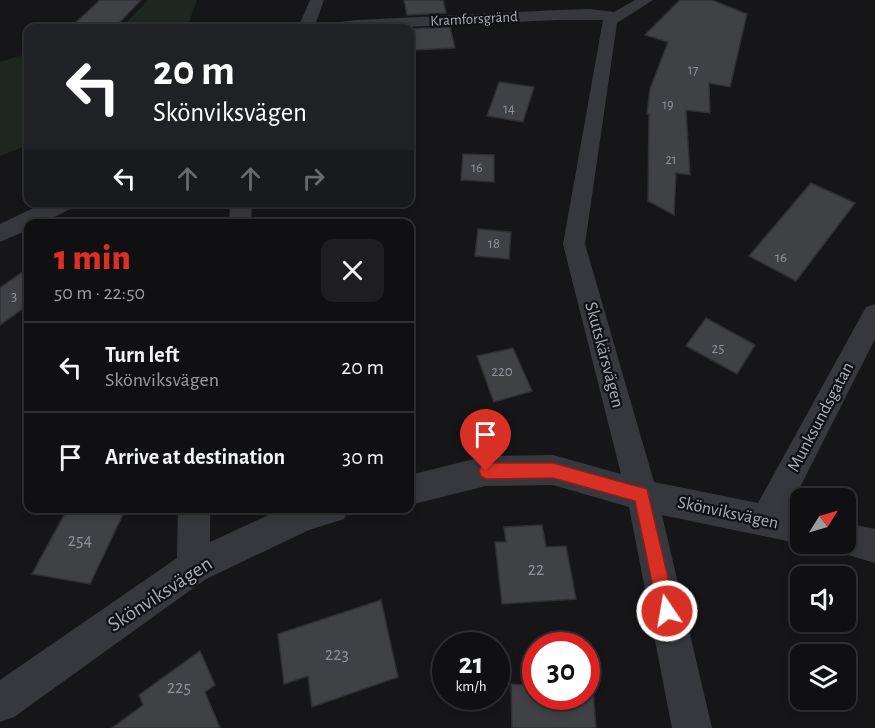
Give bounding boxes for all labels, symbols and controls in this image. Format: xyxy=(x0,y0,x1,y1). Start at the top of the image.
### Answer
street label: Kramforsgränd xyxy=(430,9,518,29)
icon: left xyxy=(54,48,132,126)
text: 20 m xyxy=(153,50,235,92)
house number: 17 xyxy=(688,63,698,77)
house number: 19 xyxy=(662,98,674,112)
text: Skönviksvägen xyxy=(153,99,307,126)
house number: 14 xyxy=(503,102,515,116)
house number: 21 xyxy=(665,153,677,167)
house number: 16 xyxy=(471,161,483,175)
icon: left xyxy=(108,162,141,195)
icon: ahead xyxy=(171,162,204,195)
icon: ahead xyxy=(234,162,267,195)
icon: right xyxy=(297,162,330,195)
house number: 18 xyxy=(488,236,500,251)
button: close xyxy=(321,239,384,302)
text: 1 min xyxy=(54,240,131,276)
house number: 16 xyxy=(775,250,787,265)
text: 50 m · 22:50 xyxy=(54,283,145,303)
house number: 3 xyxy=(11,289,17,304)
street label: Skutskärsvägen xyxy=(581,300,627,410)
house number: 25 xyxy=(711,341,725,356)
text: Turn left xyxy=(105,344,179,366)
icon: left xyxy=(54,351,87,384)
text: 20 m xyxy=(341,356,384,378)
street label: Munksundsgatan xyxy=(785,359,857,475)
house number: 220 xyxy=(491,364,513,379)
text: Skönviksvägen xyxy=(105,370,219,390)
pin xyxy=(460,409,511,471)
icon: arrive xyxy=(469,418,502,451)
icon: arrive xyxy=(54,441,87,474)
text: Arrive at destination xyxy=(105,446,285,468)
text: 30 m xyxy=(342,446,384,468)
north arrow xyxy=(790,488,856,554)
map controls xyxy=(790,488,856,710)
street label: Skönviksvägen xyxy=(676,494,780,532)
house number: 254 xyxy=(68,532,93,550)
street label: Skönviksvägen xyxy=(104,553,216,635)
house number: 22 xyxy=(528,561,544,579)
button: sound xyxy=(790,566,856,632)
position arrow xyxy=(635,579,699,643)
speed limit sign: 30 xyxy=(522,632,600,710)
button: layers xyxy=(790,644,856,710)
house number: 223 xyxy=(325,646,349,664)
text: 21 xyxy=(459,649,483,679)
house number: 225 xyxy=(167,679,191,697)
text: km/h xyxy=(456,679,486,694)

